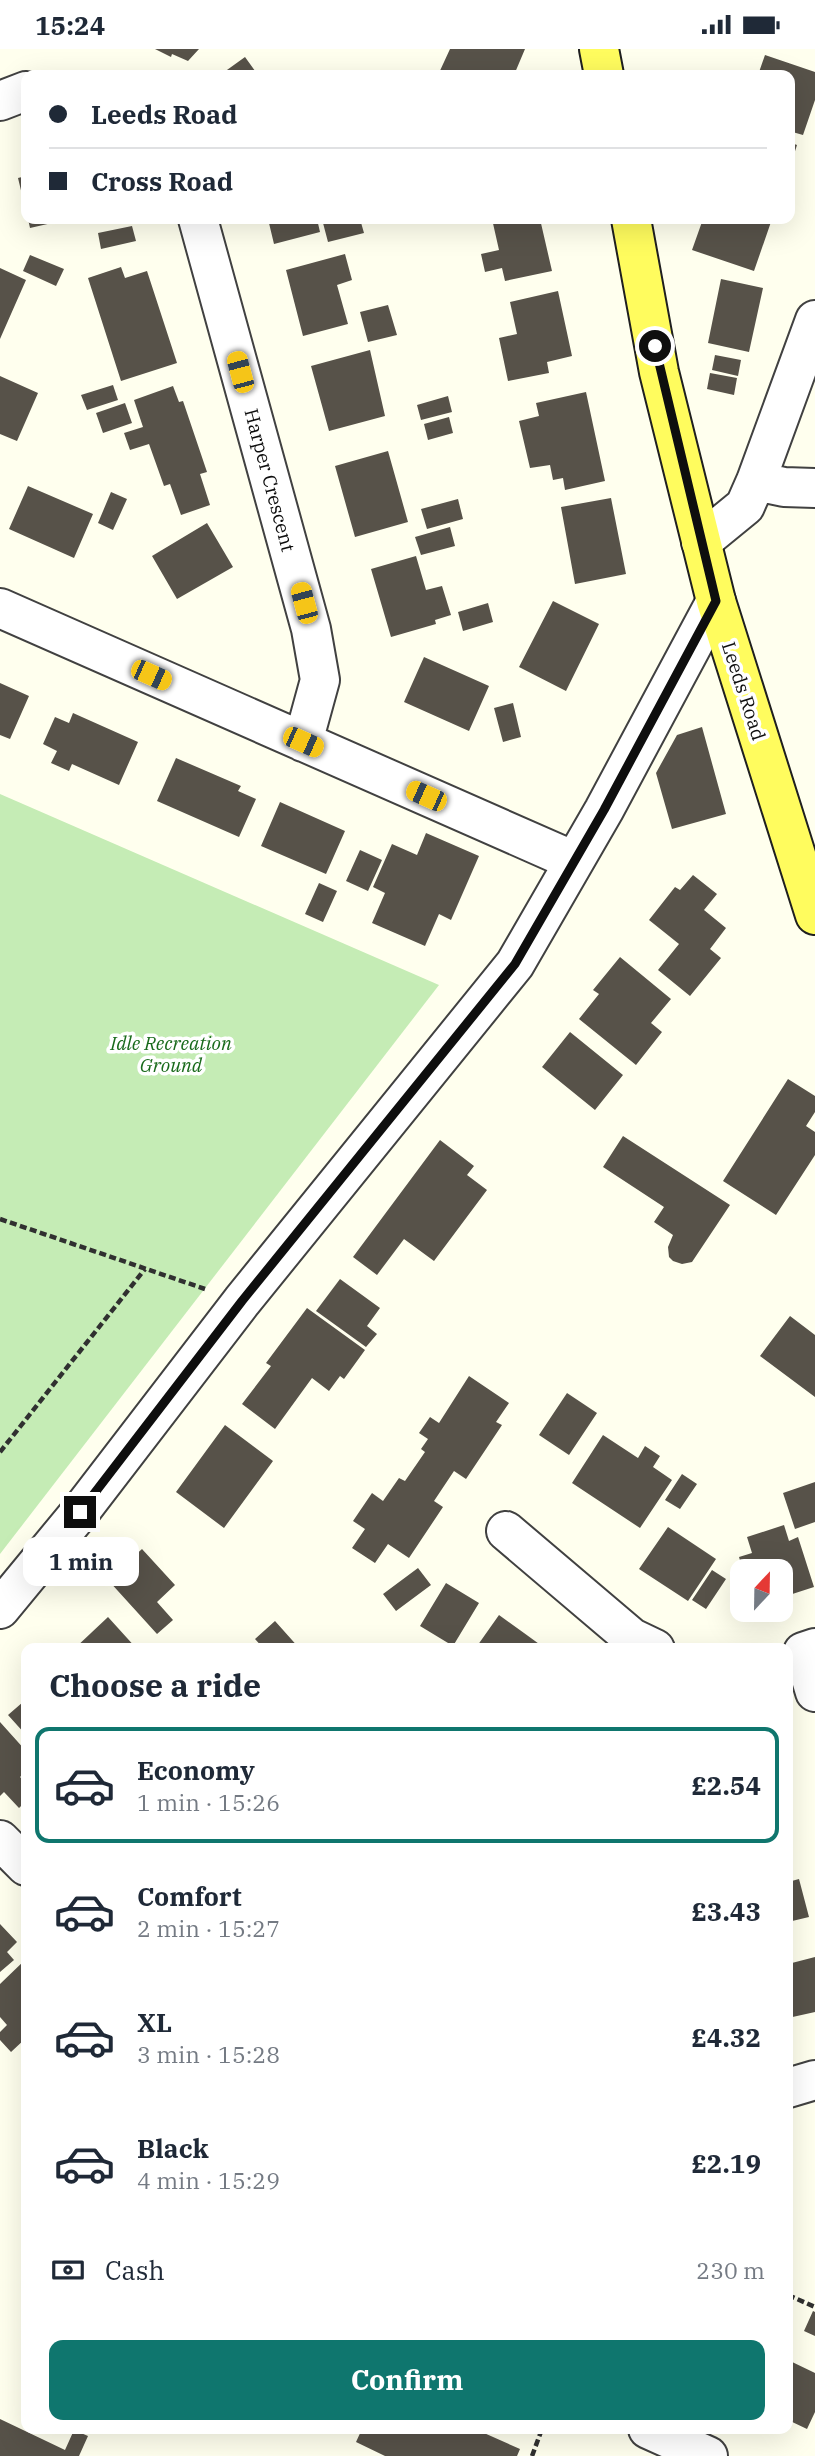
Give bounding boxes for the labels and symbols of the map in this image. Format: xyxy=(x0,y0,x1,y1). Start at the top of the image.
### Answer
route start xyxy=(639,330,671,362)
car xyxy=(225,349,256,395)
street label: Harper Crescent xyxy=(239,406,301,554)
car xyxy=(289,580,320,626)
street label: Leeds Road xyxy=(717,639,771,743)
car xyxy=(128,657,175,693)
car xyxy=(280,724,327,760)
car xyxy=(403,778,450,814)
park label: Idle Recreation Ground xyxy=(109,1031,232,1077)
route end xyxy=(64,1496,96,1528)
callout: 1 min xyxy=(22,1537,138,1585)
north arrow xyxy=(730,1559,793,1622)

